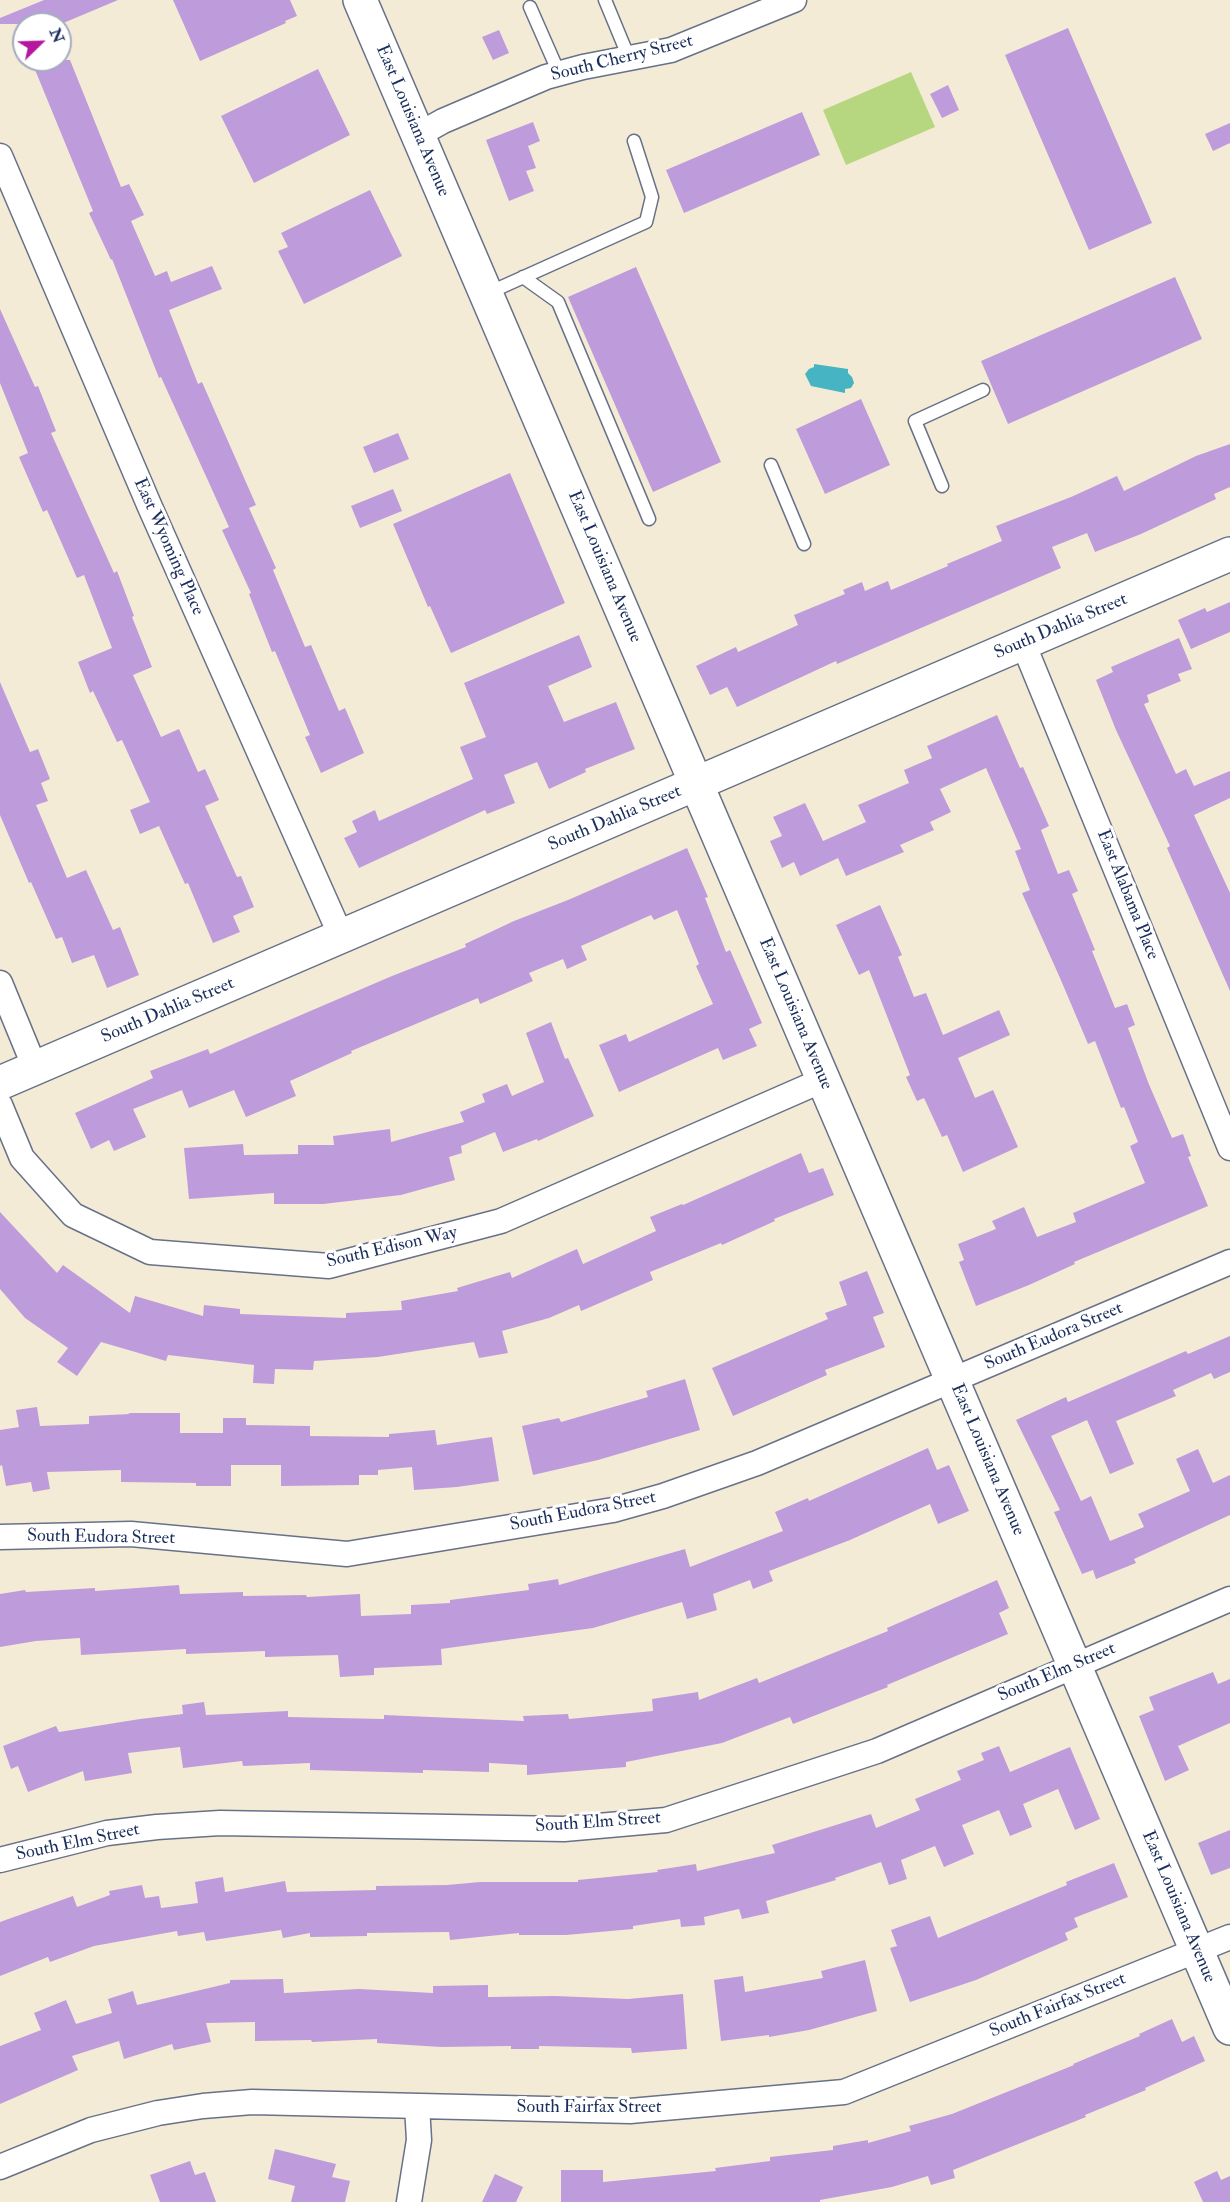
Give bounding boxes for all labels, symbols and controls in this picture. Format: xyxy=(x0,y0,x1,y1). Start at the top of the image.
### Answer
north arrow xyxy=(12,12,72,72)
text: N xyxy=(45,25,69,46)
street label: South Cherry Street xyxy=(549,31,695,87)
street label: East Louisiana Avenue xyxy=(370,42,454,200)
street label: East Wyoming Place xyxy=(128,475,208,619)
street label: East Louisiana Avenue xyxy=(562,488,646,646)
street label: South Dahlia Street xyxy=(991,589,1131,665)
street label: South Dahlia Street xyxy=(545,781,685,857)
street label: East Alabama Place xyxy=(1091,827,1163,963)
street label: East Louisiana Avenue xyxy=(753,935,837,1093)
street label: South Dahlia Street xyxy=(98,973,238,1049)
street label: South Edison Way xyxy=(325,1222,459,1274)
street label: South Eudora Street xyxy=(982,1298,1126,1376)
street label: East Louisiana Avenue xyxy=(945,1381,1029,1539)
street label: South Eudora Street xyxy=(508,1487,658,1537)
street label: South Eudora Street xyxy=(27,1526,175,1550)
street label: South Elm Street xyxy=(995,1638,1119,1708)
street label: South Elm Street xyxy=(535,1808,661,1838)
street label: South Elm Street xyxy=(14,1819,142,1867)
street label: East Louisiana Avenue xyxy=(1136,1828,1220,1986)
street label: South Fairfax Street xyxy=(987,1969,1129,2043)
street label: South Fairfax Street xyxy=(516,2097,662,2119)

